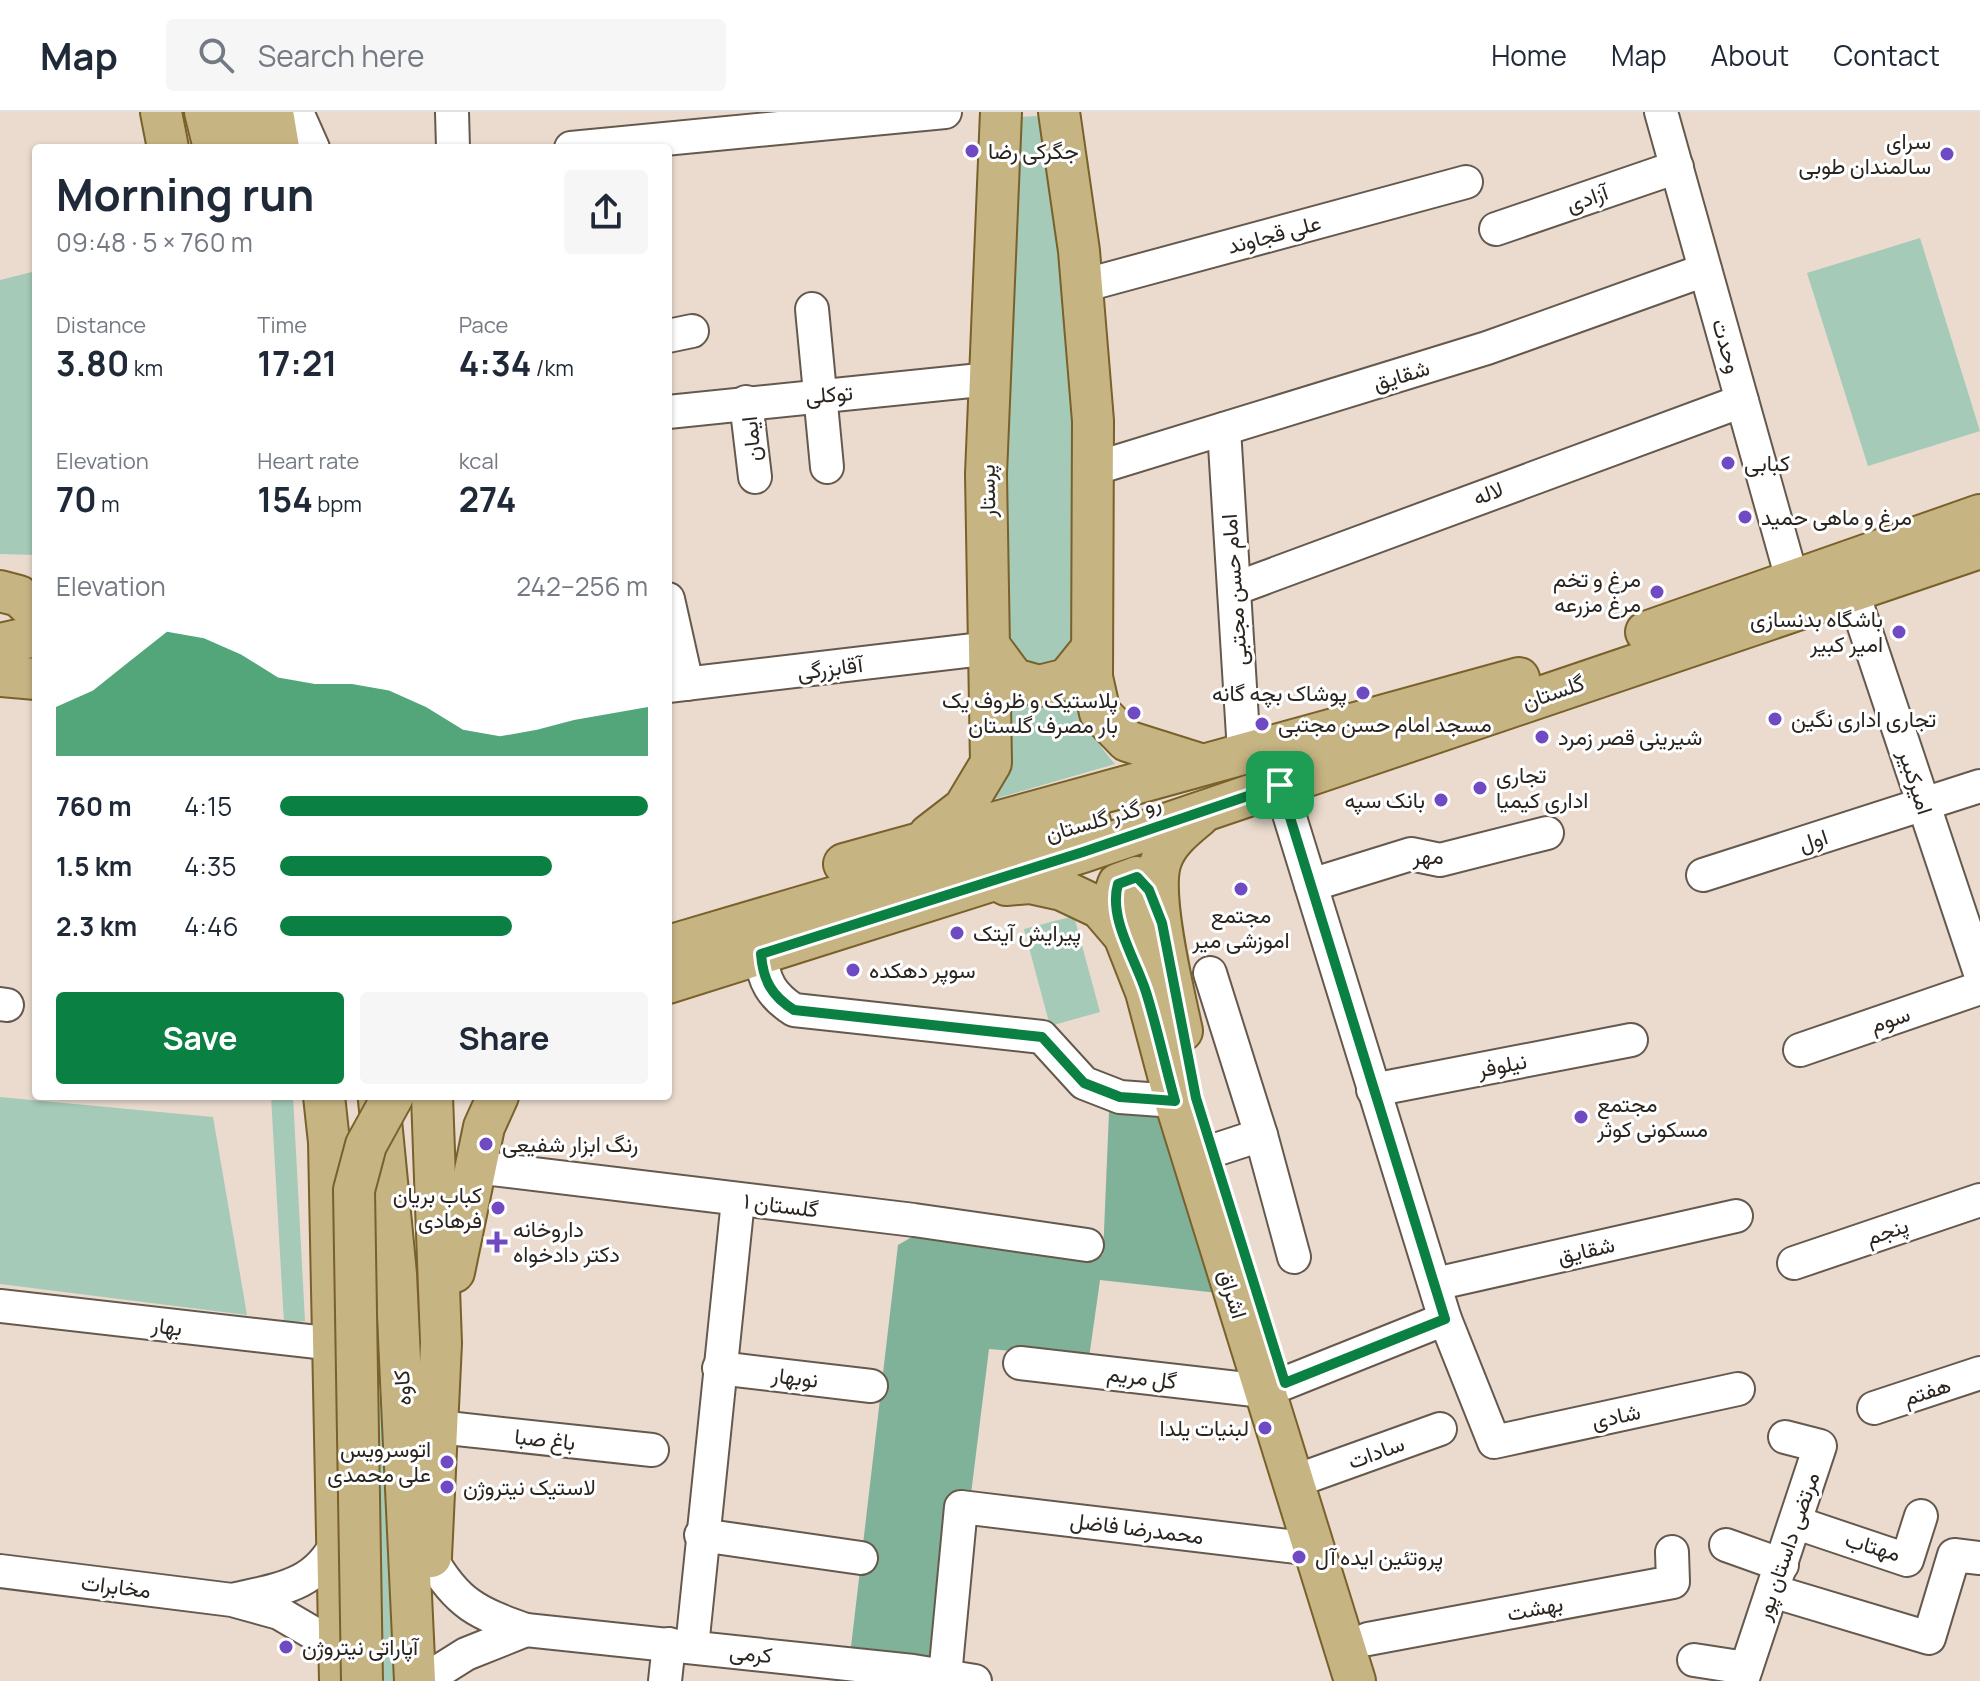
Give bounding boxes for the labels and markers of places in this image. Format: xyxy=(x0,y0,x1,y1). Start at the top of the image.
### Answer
place label: سرای سالمندان طوبی xyxy=(1799,126,1931,181)
place label: جگرکی رضا xyxy=(988,136,1079,166)
marker: جگرکی رضا xyxy=(963,142,981,160)
marker: سرای سالمندان طوبی xyxy=(1938,145,1956,163)
place label: کبابی xyxy=(1744,448,1790,478)
marker: کبابی xyxy=(1719,454,1737,472)
place label: مرغ و ماهی حمید xyxy=(1761,502,1912,532)
marker: مرغ و ماهی حمید xyxy=(1736,508,1754,526)
place label: مرغ و تخم مرغ مزرعه xyxy=(1553,564,1641,619)
marker: مرغ و تخم مرغ مزرعه xyxy=(1648,583,1666,601)
place label: باشگاه بدنسازی امیر کبیر xyxy=(1750,604,1883,659)
marker: باشگاه بدنسازی امیر کبیر xyxy=(1890,623,1908,641)
place label: پوشاک بچه گانه xyxy=(1212,678,1347,708)
marker: پوشاک بچه گانه xyxy=(1354,684,1372,702)
place label: پلاستیک و ظروف یک بار مصرف گلستان xyxy=(942,685,1118,740)
marker: پلاستیک و ظروف یک بار مصرف گلستان xyxy=(1125,704,1143,722)
place label: تجاری اداری نگین xyxy=(1791,704,1937,734)
place label: مسجد امام حسن مجتبی xyxy=(1278,709,1492,739)
marker: تجاری اداری نگین xyxy=(1766,710,1784,728)
marker: مسجد امام حسن مجتبی xyxy=(1253,715,1271,733)
place label: شیرینی قصر زمرد xyxy=(1558,722,1702,752)
marker: شیرینی قصر زمرد xyxy=(1533,728,1551,746)
pin xyxy=(1246,751,1314,819)
place label: تجاری اداری کیمیا xyxy=(1496,760,1588,815)
marker: تجاری اداری کیمیا xyxy=(1471,779,1489,797)
place label: بانک سپه xyxy=(1345,785,1425,815)
marker: بانک سپه xyxy=(1432,791,1450,809)
marker: مجتمع اموزشی میر xyxy=(1232,880,1250,898)
place label: مجتمع اموزشی میر xyxy=(1191,900,1290,955)
place label: پیرایش آیتک xyxy=(973,918,1081,948)
marker: پیرایش آیتک xyxy=(948,924,966,942)
place label: سوپر دهکده xyxy=(869,955,976,985)
marker: سوپر دهکده xyxy=(844,961,862,979)
place label: مجتمع مسکونی کوثر xyxy=(1596,1089,1708,1144)
marker: مجتمع مسکونی کوثر xyxy=(1572,1108,1590,1126)
place label: رنگ ابزار شفیعی xyxy=(502,1129,638,1159)
marker: رنگ ابزار شفیعی xyxy=(477,1135,495,1153)
place label: کباب بریان فرهادی xyxy=(393,1180,482,1235)
marker: کباب بریان فرهادی xyxy=(489,1199,507,1217)
place label: داروخانه دکتر دادخواه xyxy=(513,1214,620,1269)
marker: داروخانه دکتر دادخواه xyxy=(488,1233,506,1251)
place label: لبنیات یلدا xyxy=(1160,1413,1249,1443)
marker: لبنیات یلدا xyxy=(1256,1419,1274,1437)
place label: اتوسرویس علی محمدی xyxy=(327,1434,431,1489)
marker: اتوسرویس علی محمدی xyxy=(438,1453,456,1471)
place label: لاستیک نیتروژن xyxy=(463,1472,596,1502)
marker: لاستیک نیتروژن xyxy=(438,1478,456,1496)
place label: پروتئین ایده آل xyxy=(1315,1542,1443,1572)
marker: پروتئین ایده آل xyxy=(1290,1548,1308,1566)
place label: آپاراتی نیتروژن xyxy=(302,1632,420,1662)
marker: آپاراتی نیتروژن xyxy=(277,1638,295,1656)

